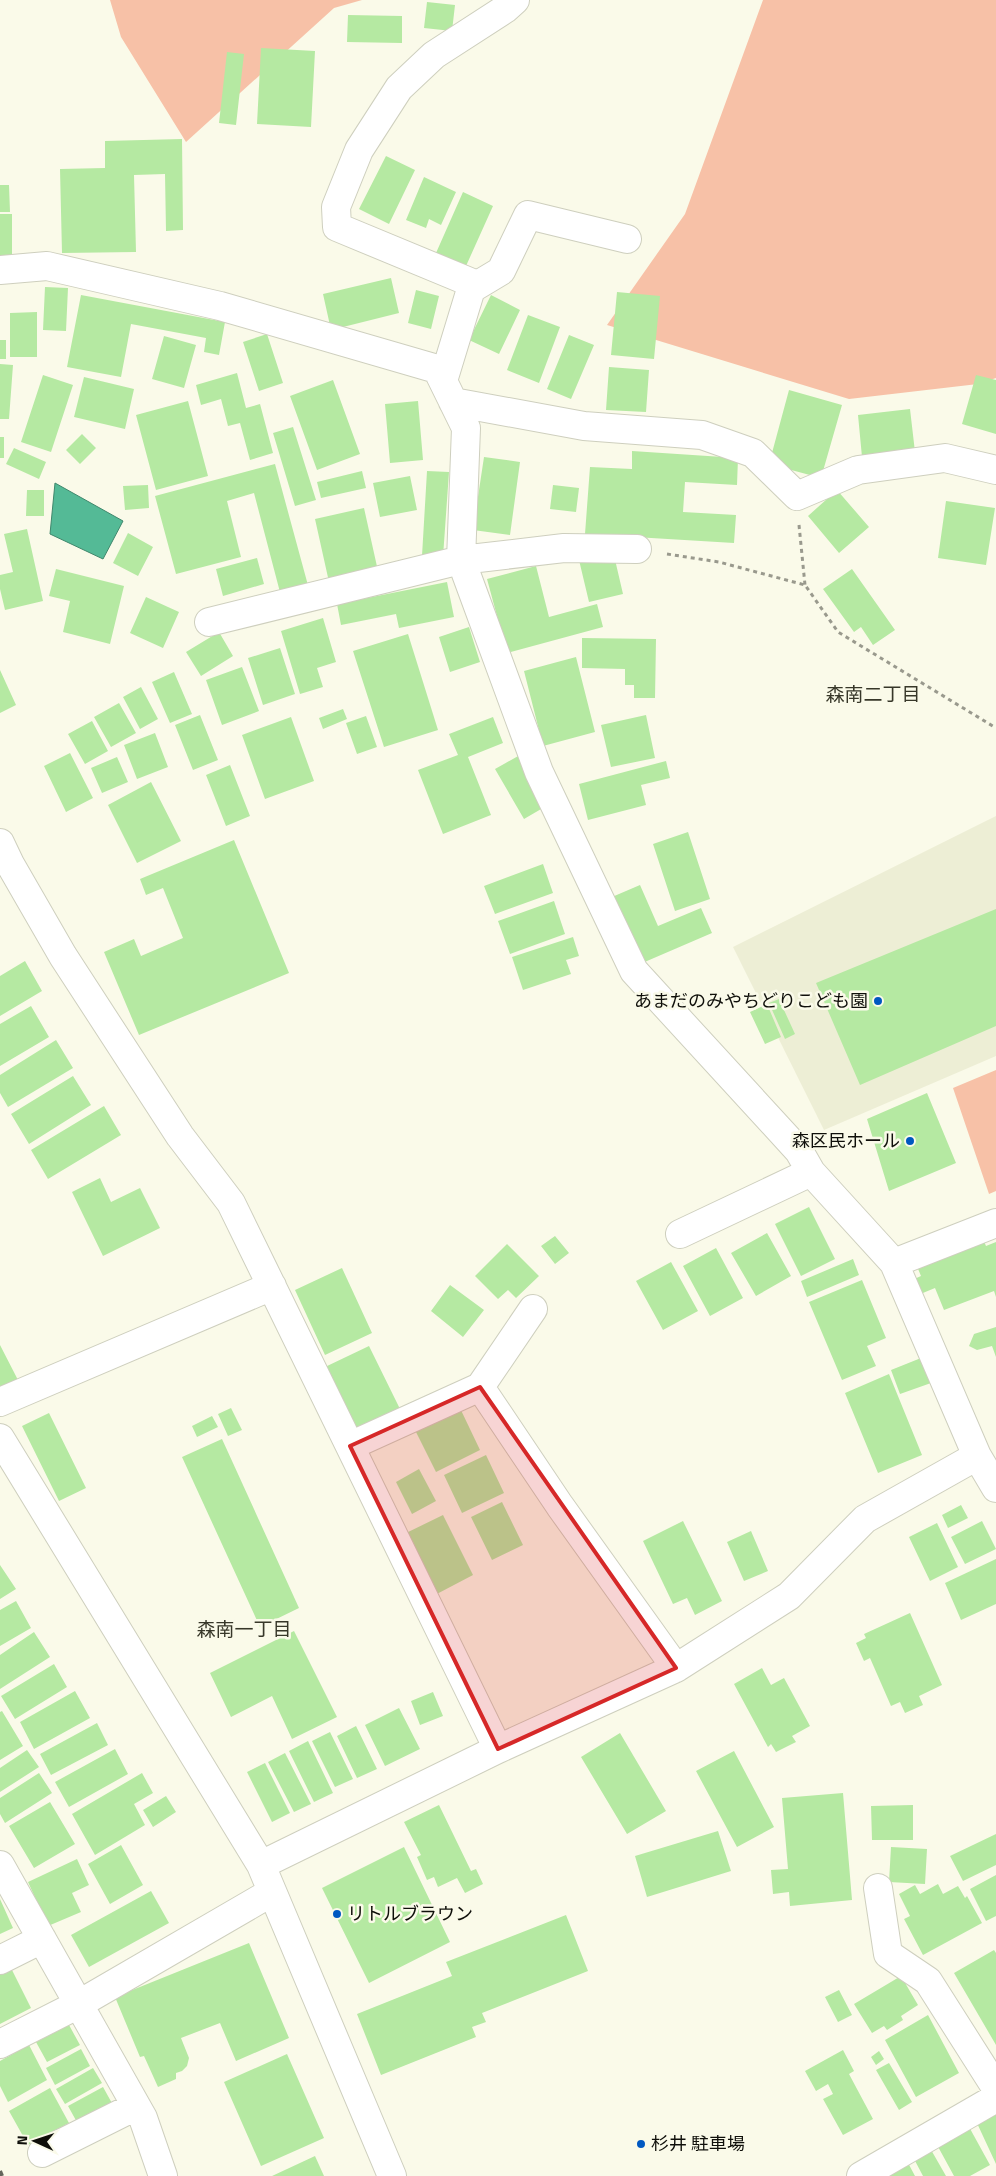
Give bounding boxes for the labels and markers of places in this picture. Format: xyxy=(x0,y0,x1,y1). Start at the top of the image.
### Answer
place label: あまだのみやちどりこども園 xyxy=(634,987,868,1014)
marker: あまだのみやちどりこども園 xyxy=(872,995,884,1007)
place label: 森区民ホール xyxy=(792,1127,900,1154)
marker: 森区民ホール xyxy=(904,1135,916,1147)
place label: リトルブラウン xyxy=(347,1900,473,1927)
marker: リトルブラウン xyxy=(331,1908,343,1920)
place label: 杉井 駐車場 xyxy=(651,2130,745,2157)
marker: 杉井 駐車場 xyxy=(635,2138,647,2150)

